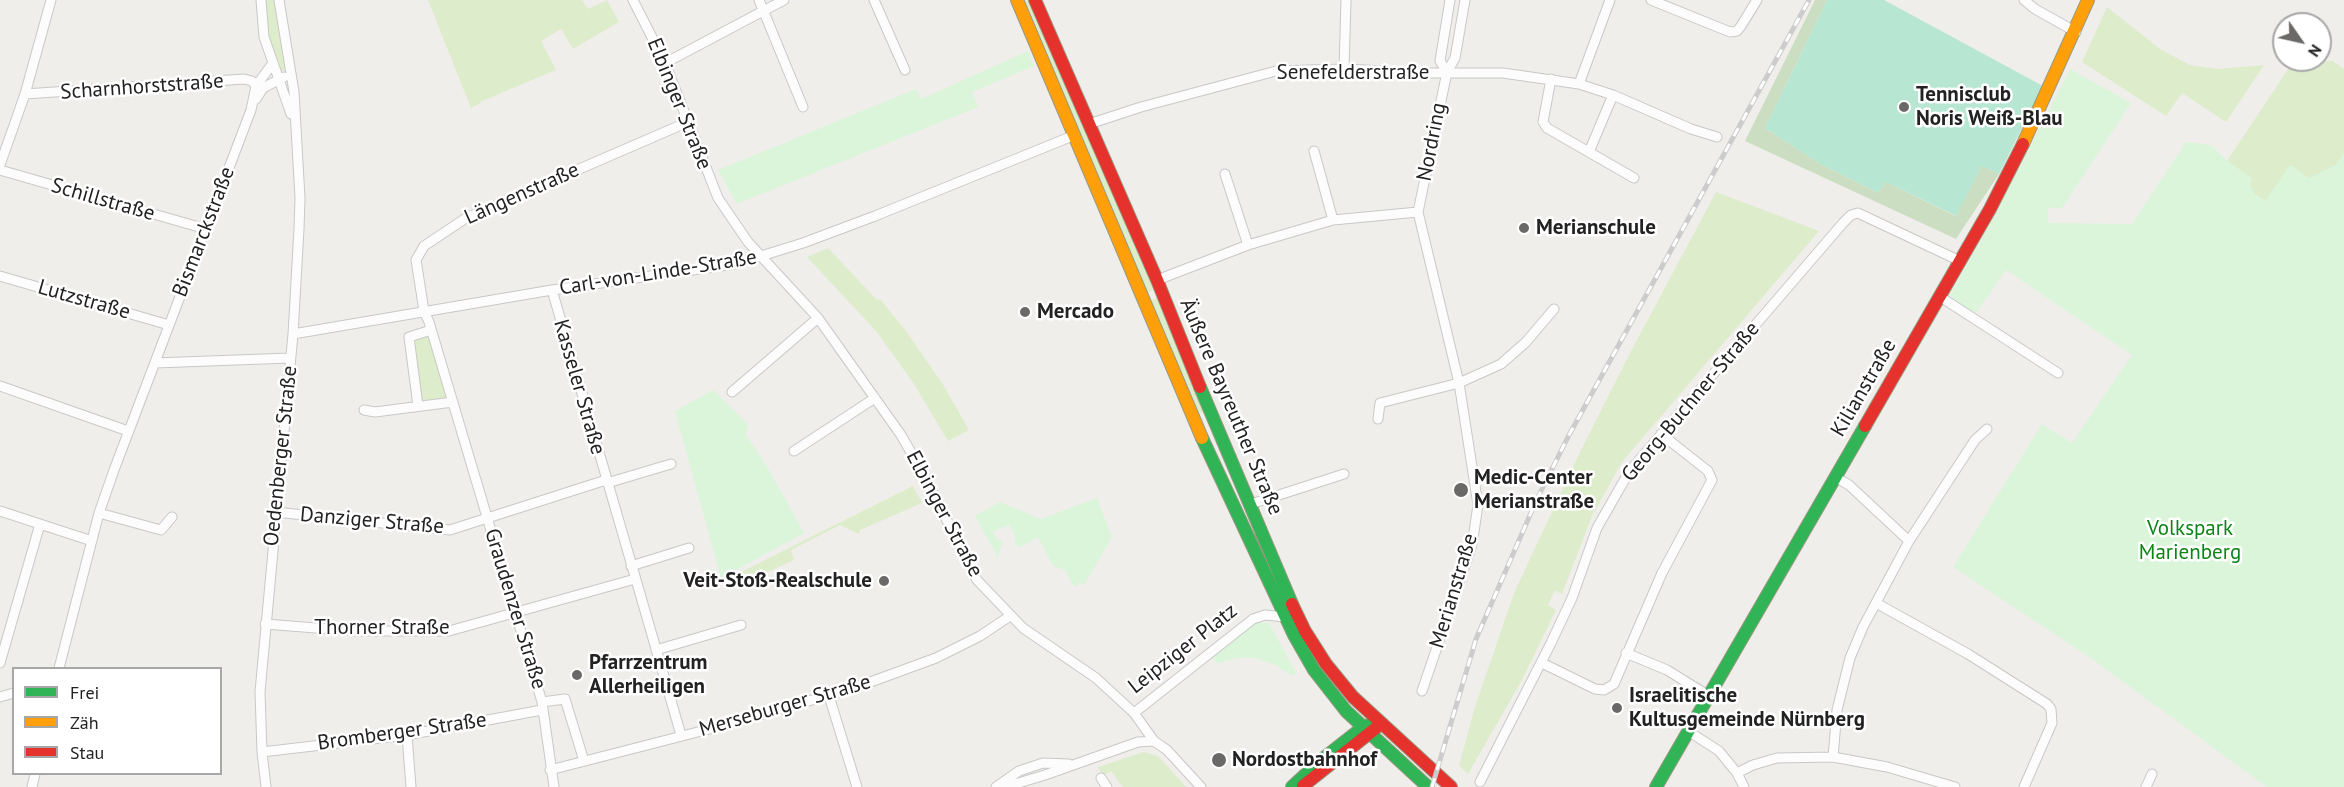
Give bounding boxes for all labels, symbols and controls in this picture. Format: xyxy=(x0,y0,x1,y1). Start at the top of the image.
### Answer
north arrow xyxy=(2272,12,2332,72)
street label: Elbinger Straße xyxy=(641,35,717,173)
text: N xyxy=(2304,41,2326,61)
street label: Senefelderstraße xyxy=(1277,60,1429,86)
street label: Scharnhorststraße xyxy=(60,69,224,105)
place label: Tennisclub Noris Weiß-Blau xyxy=(1916,82,2063,132)
marker: Tennisclub Noris Weiß-Blau xyxy=(1897,100,1911,114)
street label: Nordring xyxy=(1412,101,1452,183)
street label: Längenstraße xyxy=(461,158,583,230)
street label: Bismarckstraße xyxy=(168,163,240,301)
street label: Schillstraße xyxy=(48,173,158,227)
place label: Merianschule xyxy=(1536,215,1656,241)
marker: Merianschule xyxy=(1517,221,1531,235)
street label: Carl-von-Linde-Straße xyxy=(558,245,758,301)
street label: Lutzstraße xyxy=(35,275,133,325)
street label: Äußere Bayreuther Straße xyxy=(1174,295,1288,519)
place label: Mercado xyxy=(1037,299,1114,325)
marker: Mercado xyxy=(1018,305,1032,319)
street label: Kasseler Straße xyxy=(548,316,610,458)
street label: Georg-Buchner-Straße xyxy=(1617,317,1765,487)
street label: Kilianstraße xyxy=(1826,335,1902,441)
street label: Oedenberger Straße xyxy=(259,365,303,547)
street label: Elbinger Straße xyxy=(900,447,988,581)
place label: Medic-Center Merianstraße xyxy=(1474,465,1594,515)
marker: Medic-Center Merianstraße xyxy=(1452,481,1470,499)
street label: Danziger Straße xyxy=(299,502,445,540)
park label: Volkspark Marienberg xyxy=(2139,516,2241,566)
street label: Graudenzer Straße xyxy=(479,526,551,692)
street label: Merianstraße xyxy=(1425,531,1483,651)
place label: Veit-Stoß-Realschule xyxy=(683,568,872,594)
marker: Veit-Stoß-Realschule xyxy=(877,574,891,588)
street label: Leipziger Platz xyxy=(1123,599,1243,699)
street label: Thorner Straße xyxy=(314,615,450,641)
place label: Pfarrzentrum Allerheiligen xyxy=(589,650,707,700)
legend xyxy=(12,667,222,775)
marker: Pfarrzentrum Allerheiligen xyxy=(570,668,584,682)
street label: Merseburger Straße xyxy=(696,669,874,743)
text: Frei xyxy=(70,681,99,704)
place label: Israelitische Kultusgemeinde Nürnberg xyxy=(1629,683,1865,733)
marker: Israelitische Kultusgemeinde Nürnberg xyxy=(1610,701,1624,715)
street label: Bromberger Straße xyxy=(316,708,488,756)
text: Zäh xyxy=(70,711,99,734)
text: Stau xyxy=(70,741,104,764)
place label: Nordostbahnhof xyxy=(1232,747,1377,773)
marker: Nordostbahnhof xyxy=(1210,751,1228,769)

